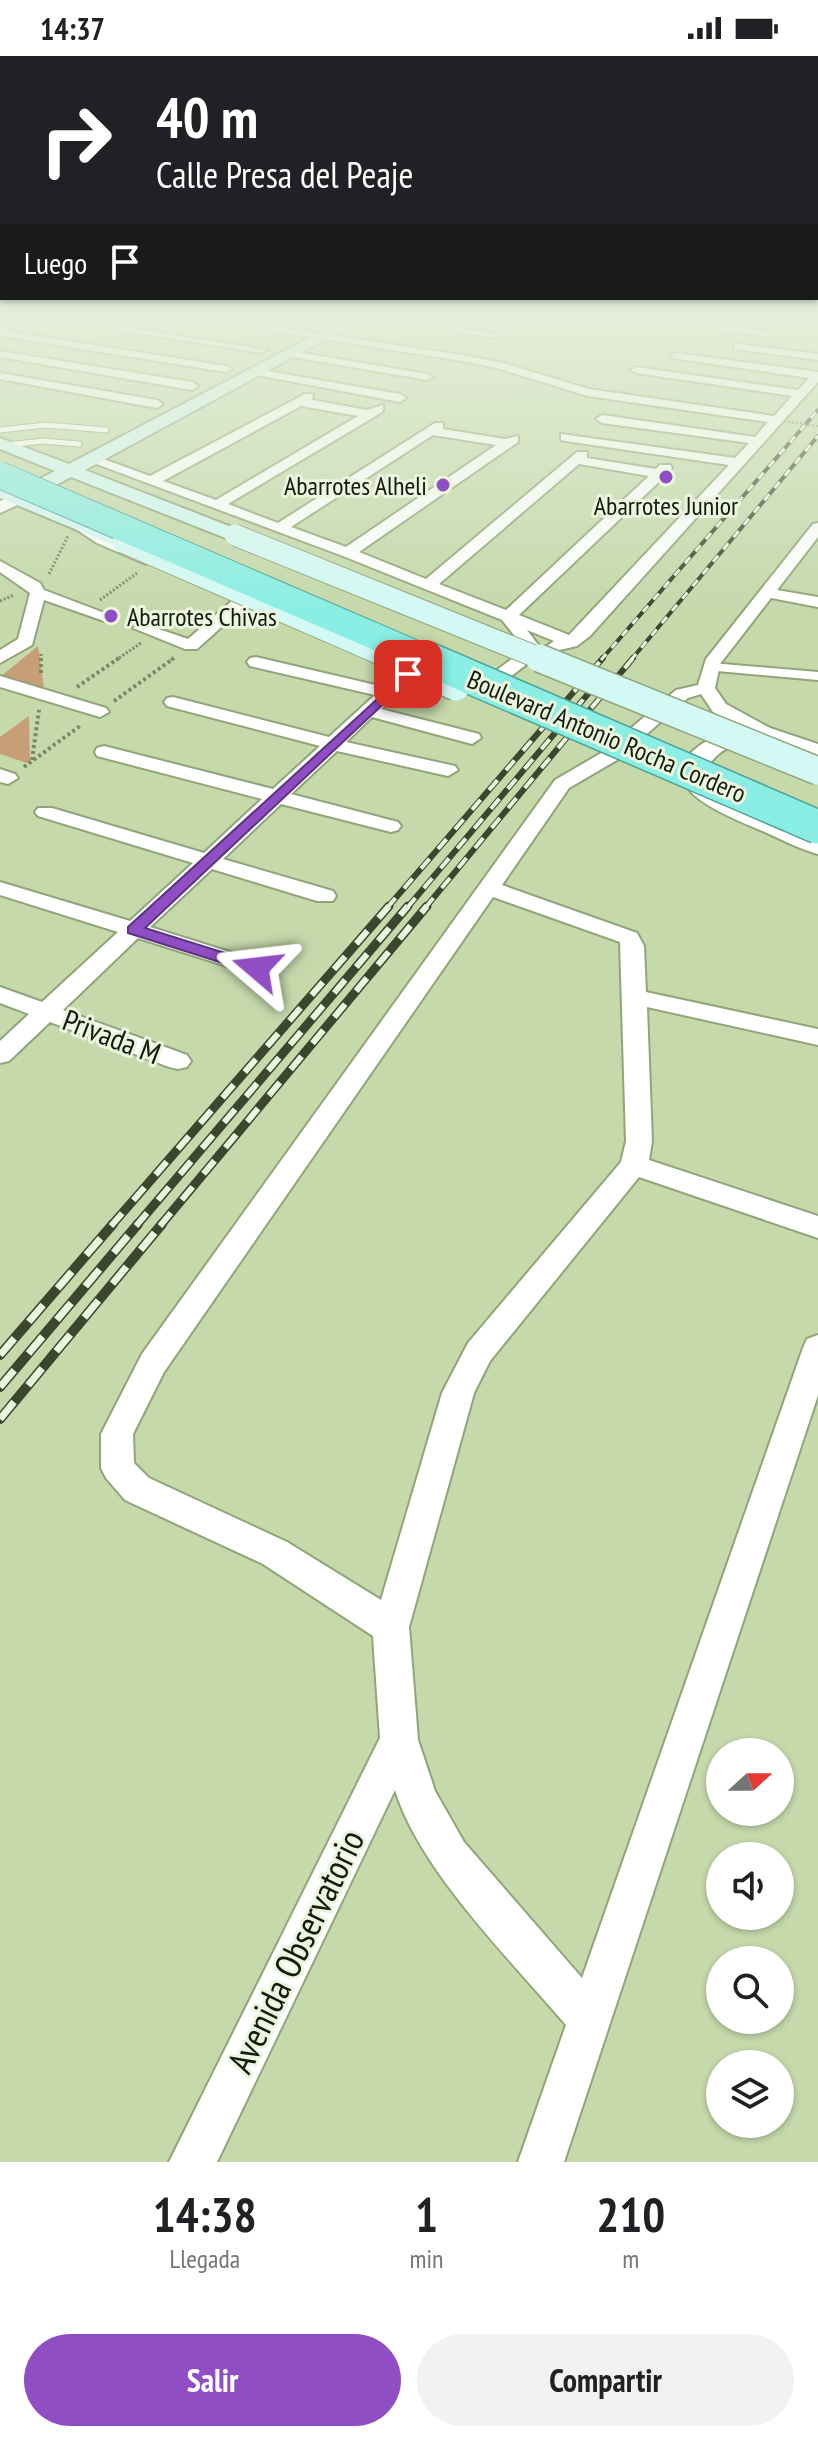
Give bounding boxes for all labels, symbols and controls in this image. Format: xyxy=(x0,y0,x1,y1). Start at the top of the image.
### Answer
text: 14:37 xyxy=(40,9,105,48)
text: 40 m xyxy=(156,81,258,153)
icon: right xyxy=(24,88,128,192)
text: Calle Presa del Peaje xyxy=(156,151,413,198)
icon: arrive xyxy=(103,240,147,284)
text: Luego xyxy=(24,243,87,282)
marker: Abarrotes Junior xyxy=(657,468,675,486)
place label: Abarrotes Alheli xyxy=(284,469,427,502)
marker: Abarrotes Alheli xyxy=(434,476,452,494)
place label: Abarrotes Junior xyxy=(594,489,738,522)
place label: Abarrotes Chivas xyxy=(127,600,277,633)
marker: Abarrotes Chivas xyxy=(102,607,120,625)
pin xyxy=(374,640,442,708)
icon: arrive xyxy=(386,652,430,696)
street label: Boulevard Antonio Rocha Cordero xyxy=(463,662,751,810)
position arrow xyxy=(215,926,299,1010)
street label: Privada M xyxy=(58,1000,166,1072)
north arrow xyxy=(706,1738,794,1826)
map controls xyxy=(706,1738,794,2138)
street label: Avenida Observatorio xyxy=(216,1822,374,2080)
button: sound xyxy=(706,1842,794,1930)
button: search xyxy=(706,1946,794,2034)
button: layers xyxy=(706,2050,794,2138)
text: 14:38 xyxy=(153,2183,257,2245)
text: 1 xyxy=(415,2183,438,2245)
text: 210 xyxy=(596,2183,665,2245)
text: Llegada xyxy=(169,2242,240,2275)
text: min xyxy=(409,2242,443,2275)
text: m xyxy=(622,2242,639,2275)
button: Salir xyxy=(24,2334,401,2426)
button: Compartir xyxy=(417,2334,794,2426)

